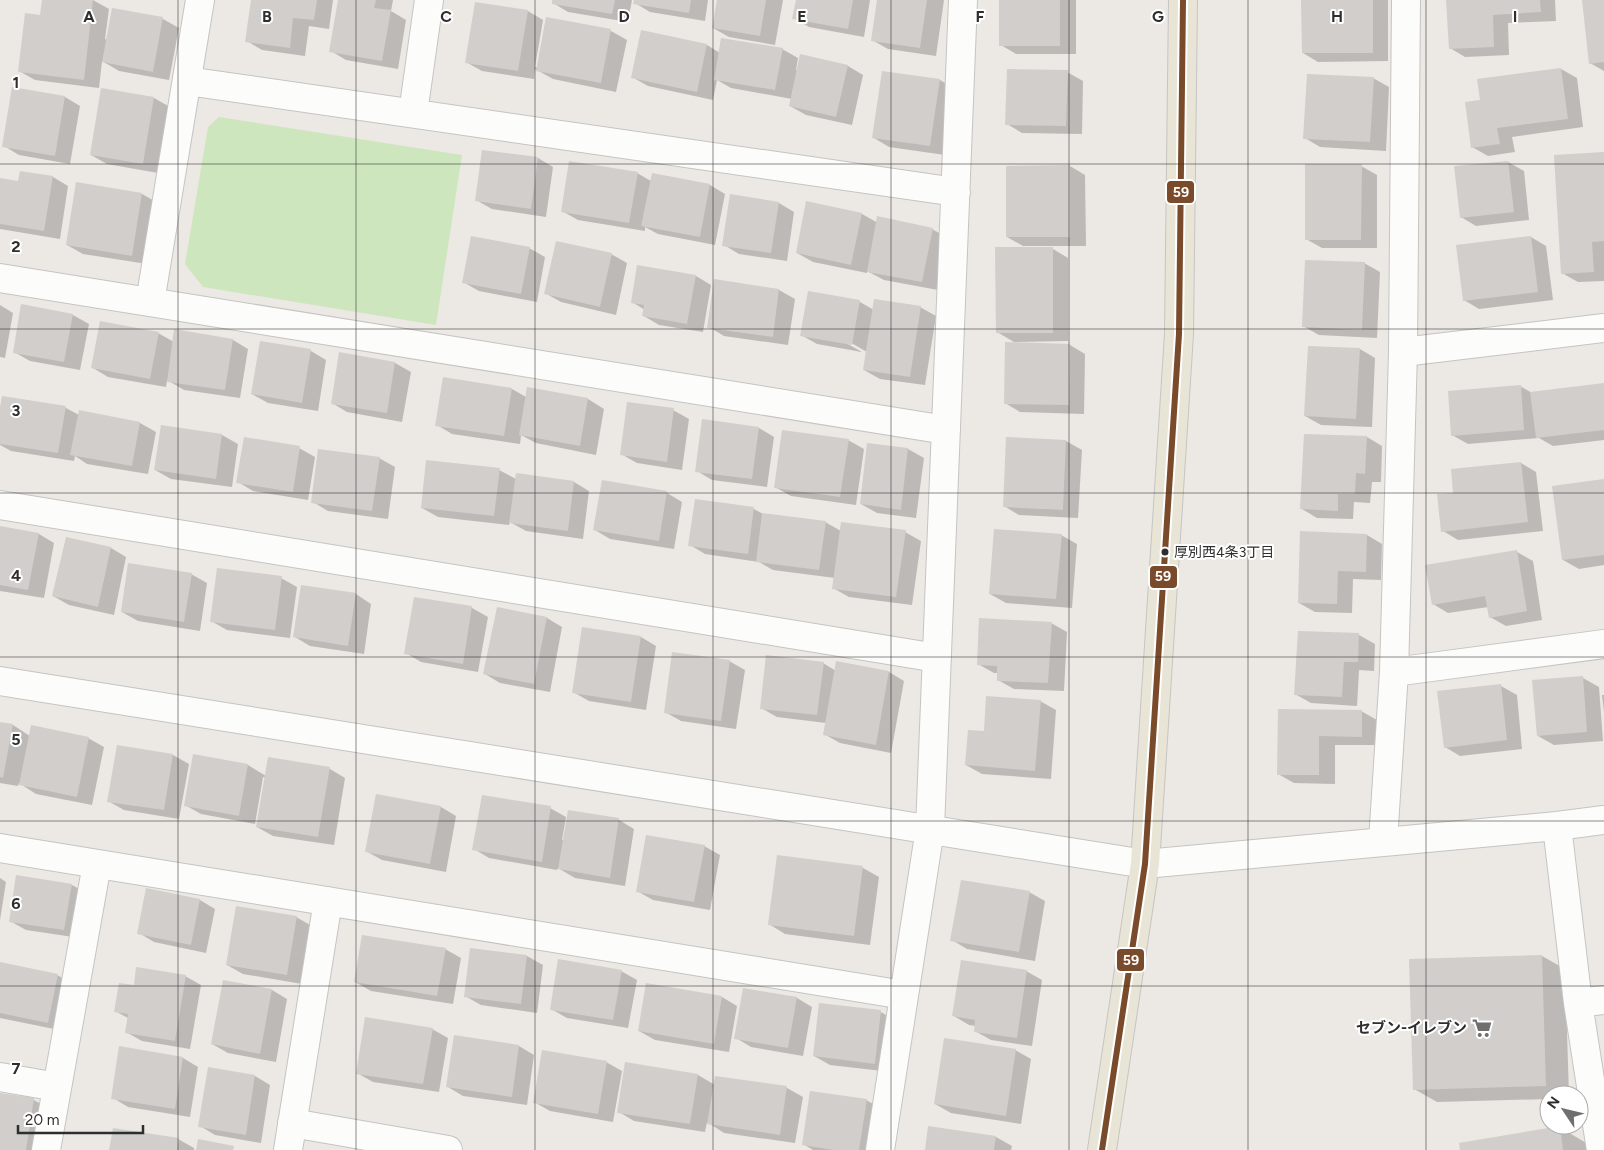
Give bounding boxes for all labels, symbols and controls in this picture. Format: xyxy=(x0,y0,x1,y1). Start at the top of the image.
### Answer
text: A xyxy=(83,7,95,26)
text: B xyxy=(262,7,272,26)
text: C xyxy=(440,7,452,26)
text: D xyxy=(618,7,630,26)
text: E xyxy=(797,7,807,26)
text: F xyxy=(976,7,985,26)
text: G xyxy=(1152,7,1164,26)
text: H xyxy=(1331,7,1343,26)
text: I xyxy=(1513,7,1517,26)
text: 1 xyxy=(13,73,19,92)
line badge: 59 xyxy=(1166,180,1195,204)
text: 59 xyxy=(1173,184,1189,201)
text: 2 xyxy=(11,237,21,256)
text: 3 xyxy=(12,401,21,420)
place label: 厚別西4条3丁目 xyxy=(1174,544,1274,561)
marker: 厚別西4条3丁目 xyxy=(1160,547,1170,557)
line badge: 59 xyxy=(1149,565,1178,589)
text: 4 xyxy=(11,566,21,585)
text: 59 xyxy=(1155,568,1171,585)
text: 5 xyxy=(11,730,21,749)
text: 6 xyxy=(11,894,21,913)
line badge: 59 xyxy=(1116,948,1145,972)
text: 59 xyxy=(1123,952,1139,969)
supermarket icon: セブン-イレブン xyxy=(1471,1017,1493,1039)
place label: セブン-イレブン xyxy=(1356,1019,1467,1037)
text: 7 xyxy=(12,1059,21,1078)
north arrow xyxy=(1539,1085,1589,1135)
text: N xyxy=(1544,1094,1564,1112)
scale bar xyxy=(18,1102,142,1134)
text: 20 m xyxy=(25,1111,59,1129)

